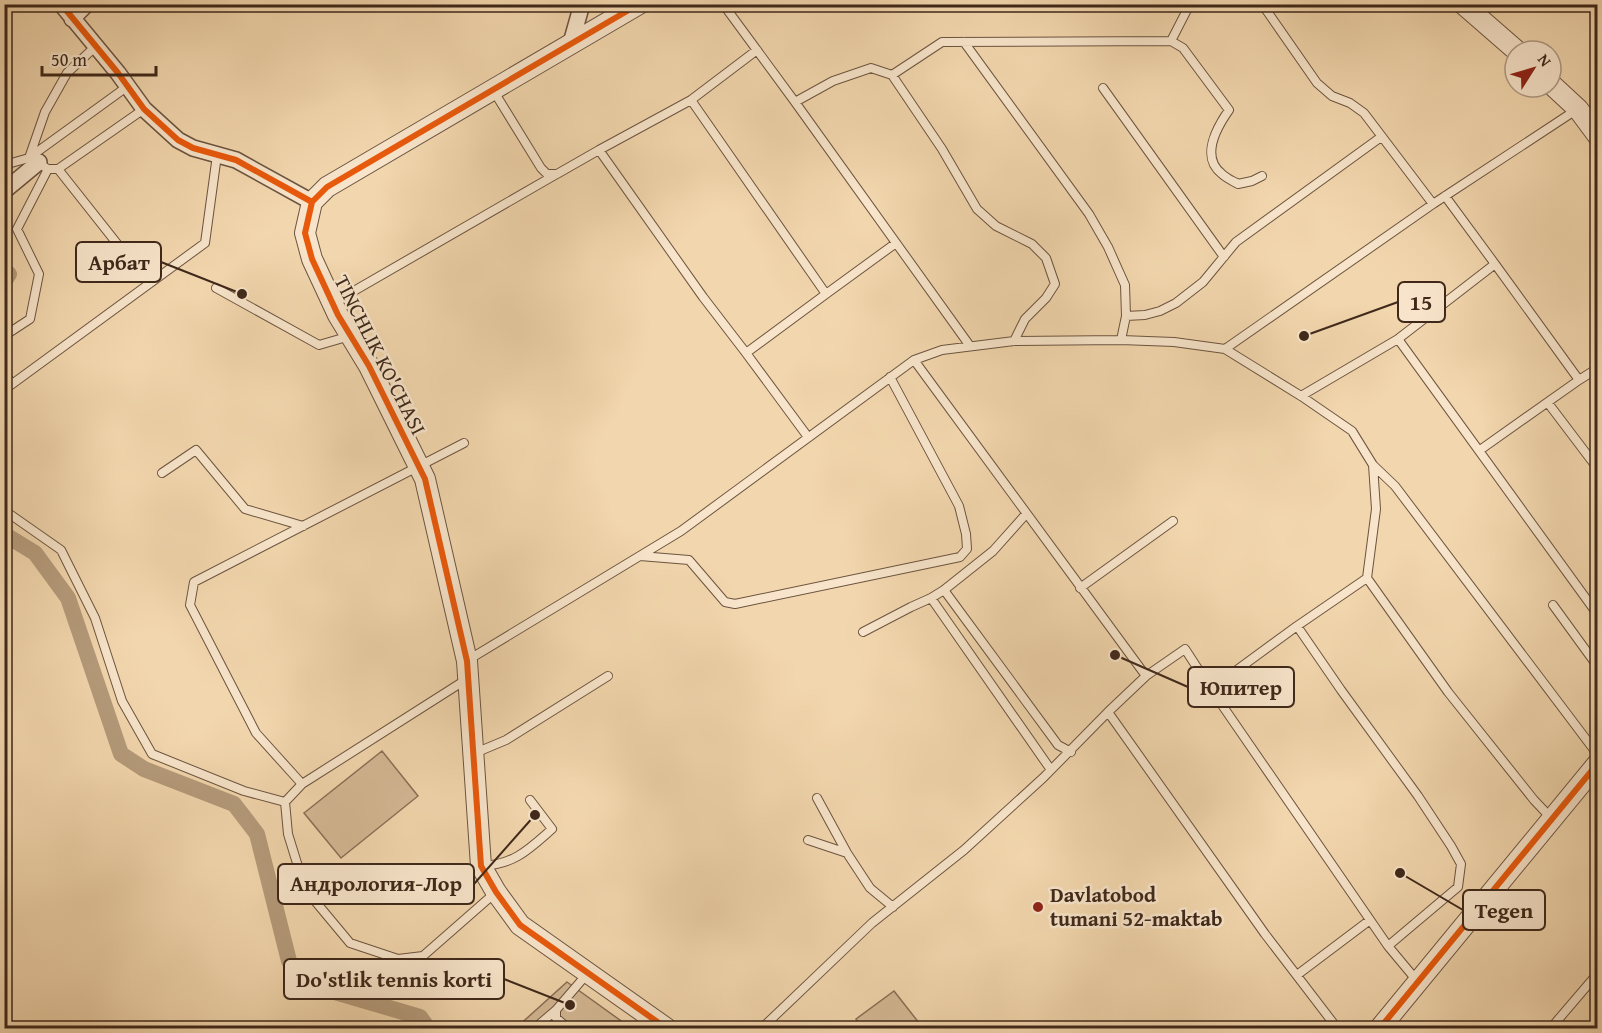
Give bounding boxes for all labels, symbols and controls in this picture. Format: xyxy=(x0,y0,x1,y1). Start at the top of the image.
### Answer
scale bar xyxy=(42,39,156,77)
north arrow xyxy=(1503,39,1563,99)
text: 50 m xyxy=(51,46,87,73)
text: N xyxy=(1532,48,1558,72)
callout: Арбат xyxy=(76,242,161,282)
text: Арбат xyxy=(88,246,150,278)
street label: TINCHLIK KO'CHASI xyxy=(327,269,434,440)
callout: 15 xyxy=(1398,282,1445,322)
text: 15 xyxy=(1410,286,1432,318)
callout: Юпитер xyxy=(1188,667,1294,707)
text: Юпитер xyxy=(1200,671,1282,703)
callout: Андрология-Лор xyxy=(278,864,474,904)
text: Андрология-Лор xyxy=(290,867,462,899)
place label: Davlatobod tumani 52-maktab xyxy=(1050,879,1223,934)
callout: Tegen xyxy=(1463,890,1545,930)
text: Tegen xyxy=(1475,894,1533,926)
marker: Davlatobod tumani 52-maktab xyxy=(1031,900,1045,914)
callout: Do'stlik tennis korti xyxy=(284,959,504,999)
text: Do'stlik tennis korti xyxy=(296,963,492,995)

